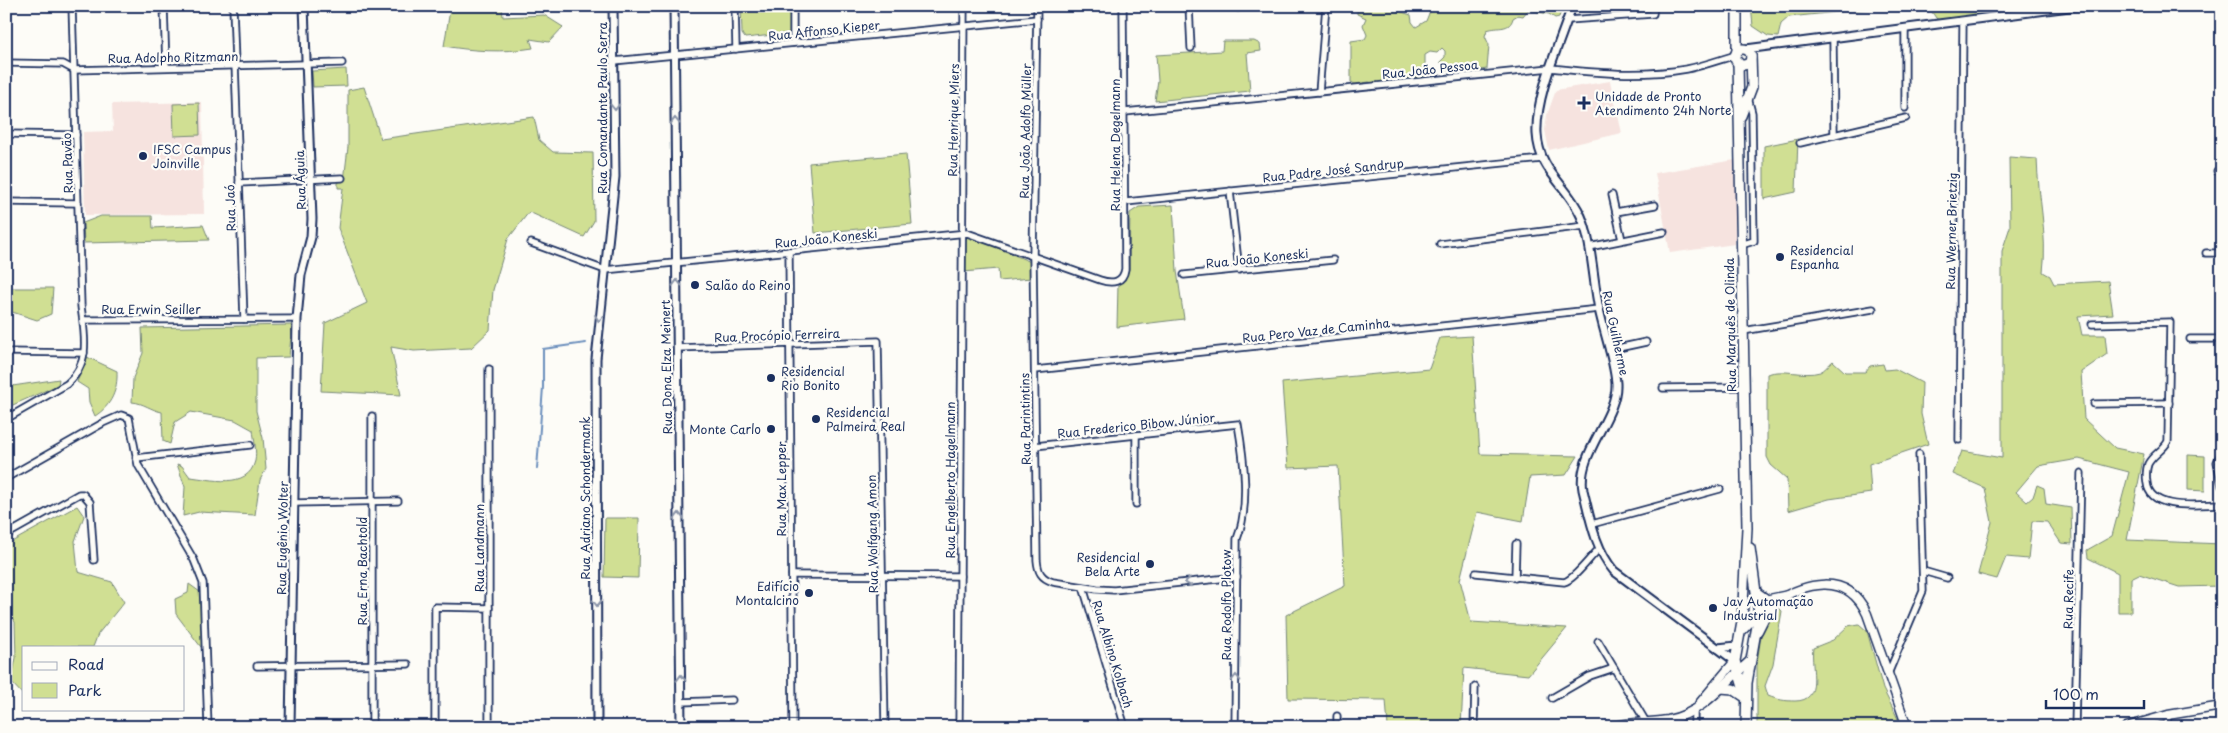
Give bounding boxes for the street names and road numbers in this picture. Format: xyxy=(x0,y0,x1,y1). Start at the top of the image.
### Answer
street label: Rua Affonso Kieper xyxy=(767,15,881,45)
street label: Rua Comandante Paulo Serra xyxy=(593,21,611,194)
street label: Rua Adolpho Ritzmann xyxy=(107,47,239,67)
street label: Rua João Pessoa xyxy=(1381,55,1480,83)
street label: Rua Henrique Miers xyxy=(943,63,963,177)
street label: Rua João Adolfo Müller xyxy=(1015,63,1035,199)
street label: Rua Helena Degelmann xyxy=(1106,79,1124,211)
street label: Rua Pavão xyxy=(57,132,77,194)
street label: Rua Águia xyxy=(290,149,310,210)
street label: Rua Padre José Sandrup xyxy=(1261,154,1405,186)
street label: Rua Werner Brietzig xyxy=(1941,172,1961,290)
street label: Rua Jaó xyxy=(220,184,240,232)
street label: Rua João Koneski xyxy=(774,224,878,252)
street label: Rua João Koneski xyxy=(1205,244,1309,272)
street label: Rua Marquês de Olinda xyxy=(1720,257,1740,392)
street label: Rua Guilherme xyxy=(1598,289,1634,377)
street label: Rua Dona Elza Meinert xyxy=(656,299,676,435)
street label: Rua Erwin Seiller xyxy=(101,300,201,318)
street label: Rua Pero Vaz de Caminha xyxy=(1241,313,1391,347)
street label: Rua Procópio Ferreira xyxy=(714,324,841,346)
street label: Rua Parintintins xyxy=(1015,372,1035,465)
street label: Rua Engelberto Hagelmann xyxy=(941,402,959,558)
street label: Rua Frederico Bibow Júnior xyxy=(1056,408,1216,442)
street label: Rua Adriano Schondermank xyxy=(576,416,594,580)
street label: Rua Max Lepper xyxy=(772,441,790,536)
street label: Rua Wolfgang Amon xyxy=(862,475,882,593)
street label: Rua Eugênio Wolter xyxy=(272,481,292,595)
street label: Rua Landmann xyxy=(470,504,488,592)
street label: Rua Erna Bachtold xyxy=(353,517,371,625)
street label: Rua Rodolfo Plotow xyxy=(1217,549,1235,660)
street label: Rua Recife xyxy=(2058,569,2078,629)
street label: Rua Albino Kolbach xyxy=(1088,598,1138,710)

